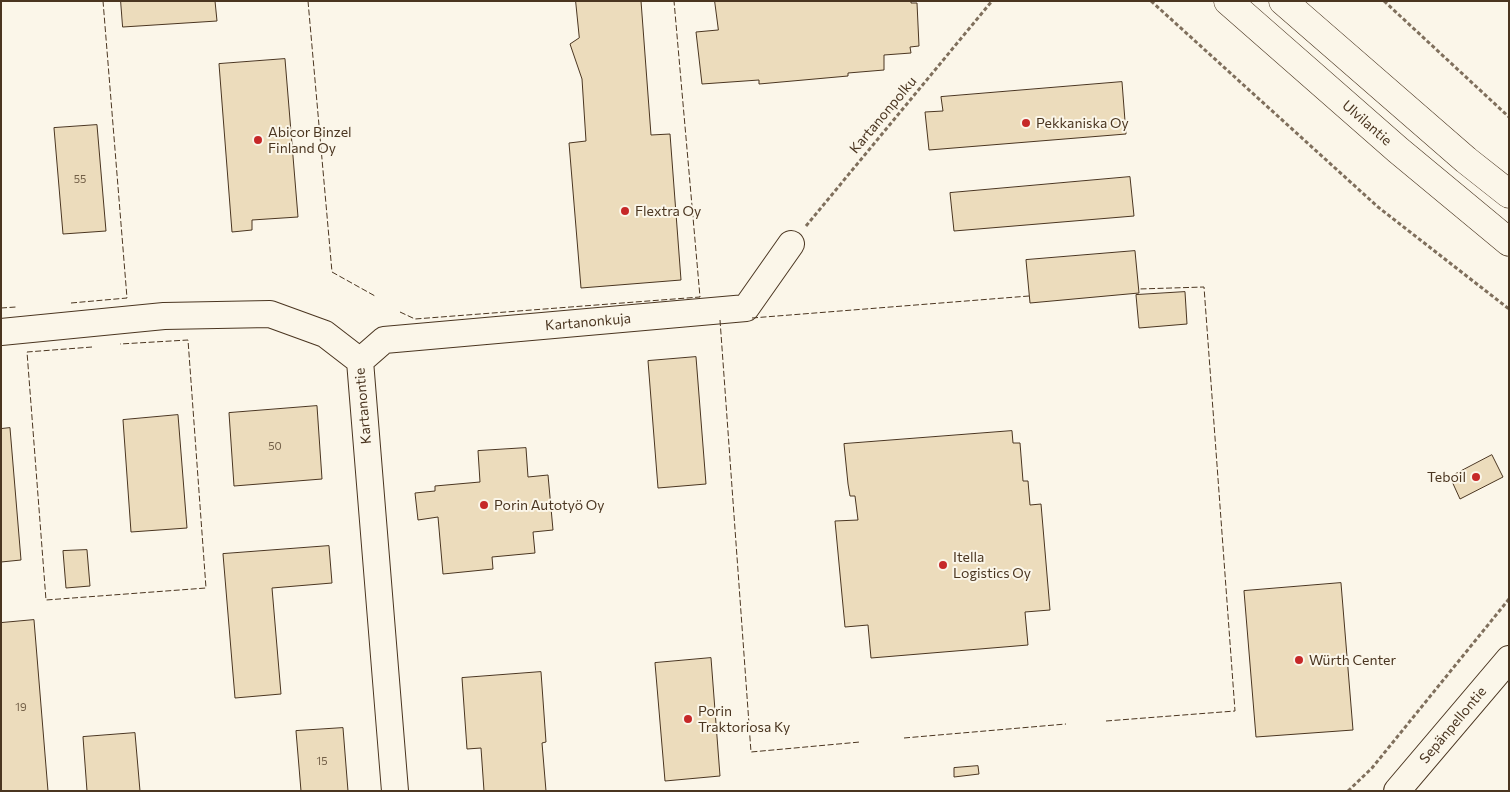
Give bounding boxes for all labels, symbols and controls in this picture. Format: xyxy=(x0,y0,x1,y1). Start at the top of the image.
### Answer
street label: Kartanonpolku xyxy=(846,73,920,157)
street label: Ulvilantie xyxy=(1339,97,1395,149)
place label: Pekkaniska Oy xyxy=(1036,115,1129,131)
marker: Pekkaniska Oy xyxy=(1020,117,1032,129)
place label: Abicor Binzel Finland Oy xyxy=(268,124,352,156)
marker: Abicor Binzel Finland Oy xyxy=(252,134,264,146)
house number: 55 xyxy=(74,172,86,186)
place label: Flextra Oy xyxy=(635,203,701,219)
marker: Flextra Oy xyxy=(619,205,631,217)
street label: Kartanonkuja xyxy=(544,310,632,334)
street label: Kartanontie xyxy=(351,367,375,445)
house number: 50 xyxy=(268,439,282,453)
place label: Teboil xyxy=(1427,469,1466,485)
marker: Teboil xyxy=(1470,471,1482,483)
place label: Porin Autotyö Oy xyxy=(494,497,605,513)
marker: Porin Autotyö Oy xyxy=(478,499,490,511)
place label: Itella Logistics Oy xyxy=(953,549,1031,582)
marker: Itella Logistics Oy xyxy=(937,559,949,571)
place label: Würth Center xyxy=(1309,652,1396,668)
marker: Würth Center xyxy=(1293,654,1305,666)
street label: Sepänpellontie xyxy=(1416,683,1490,767)
house number: 19 xyxy=(15,700,27,714)
place label: Porin Traktoriosa Ky xyxy=(698,703,790,736)
marker: Porin Traktoriosa Ky xyxy=(682,713,694,725)
house number: 15 xyxy=(316,754,328,768)

